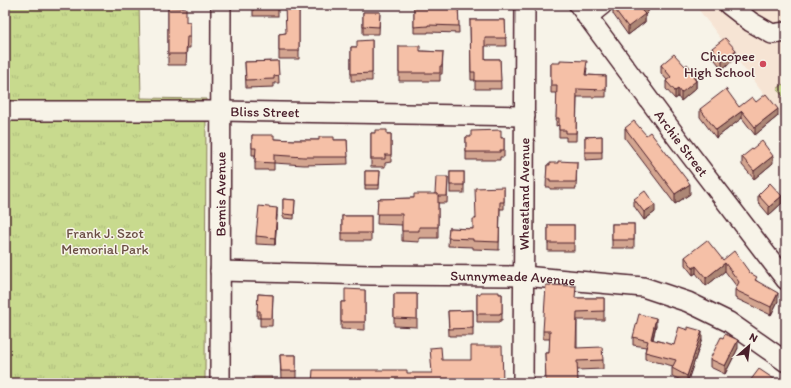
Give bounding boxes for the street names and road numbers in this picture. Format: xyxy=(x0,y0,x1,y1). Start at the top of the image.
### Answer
street label: Bliss Street xyxy=(230,103,300,121)
street label: Archie Street xyxy=(651,107,712,180)
street label: Wheatland Avenue xyxy=(516,137,533,250)
street label: Bemis Avenue xyxy=(212,151,230,237)
street label: Sunnymeade Avenue xyxy=(450,268,576,290)

